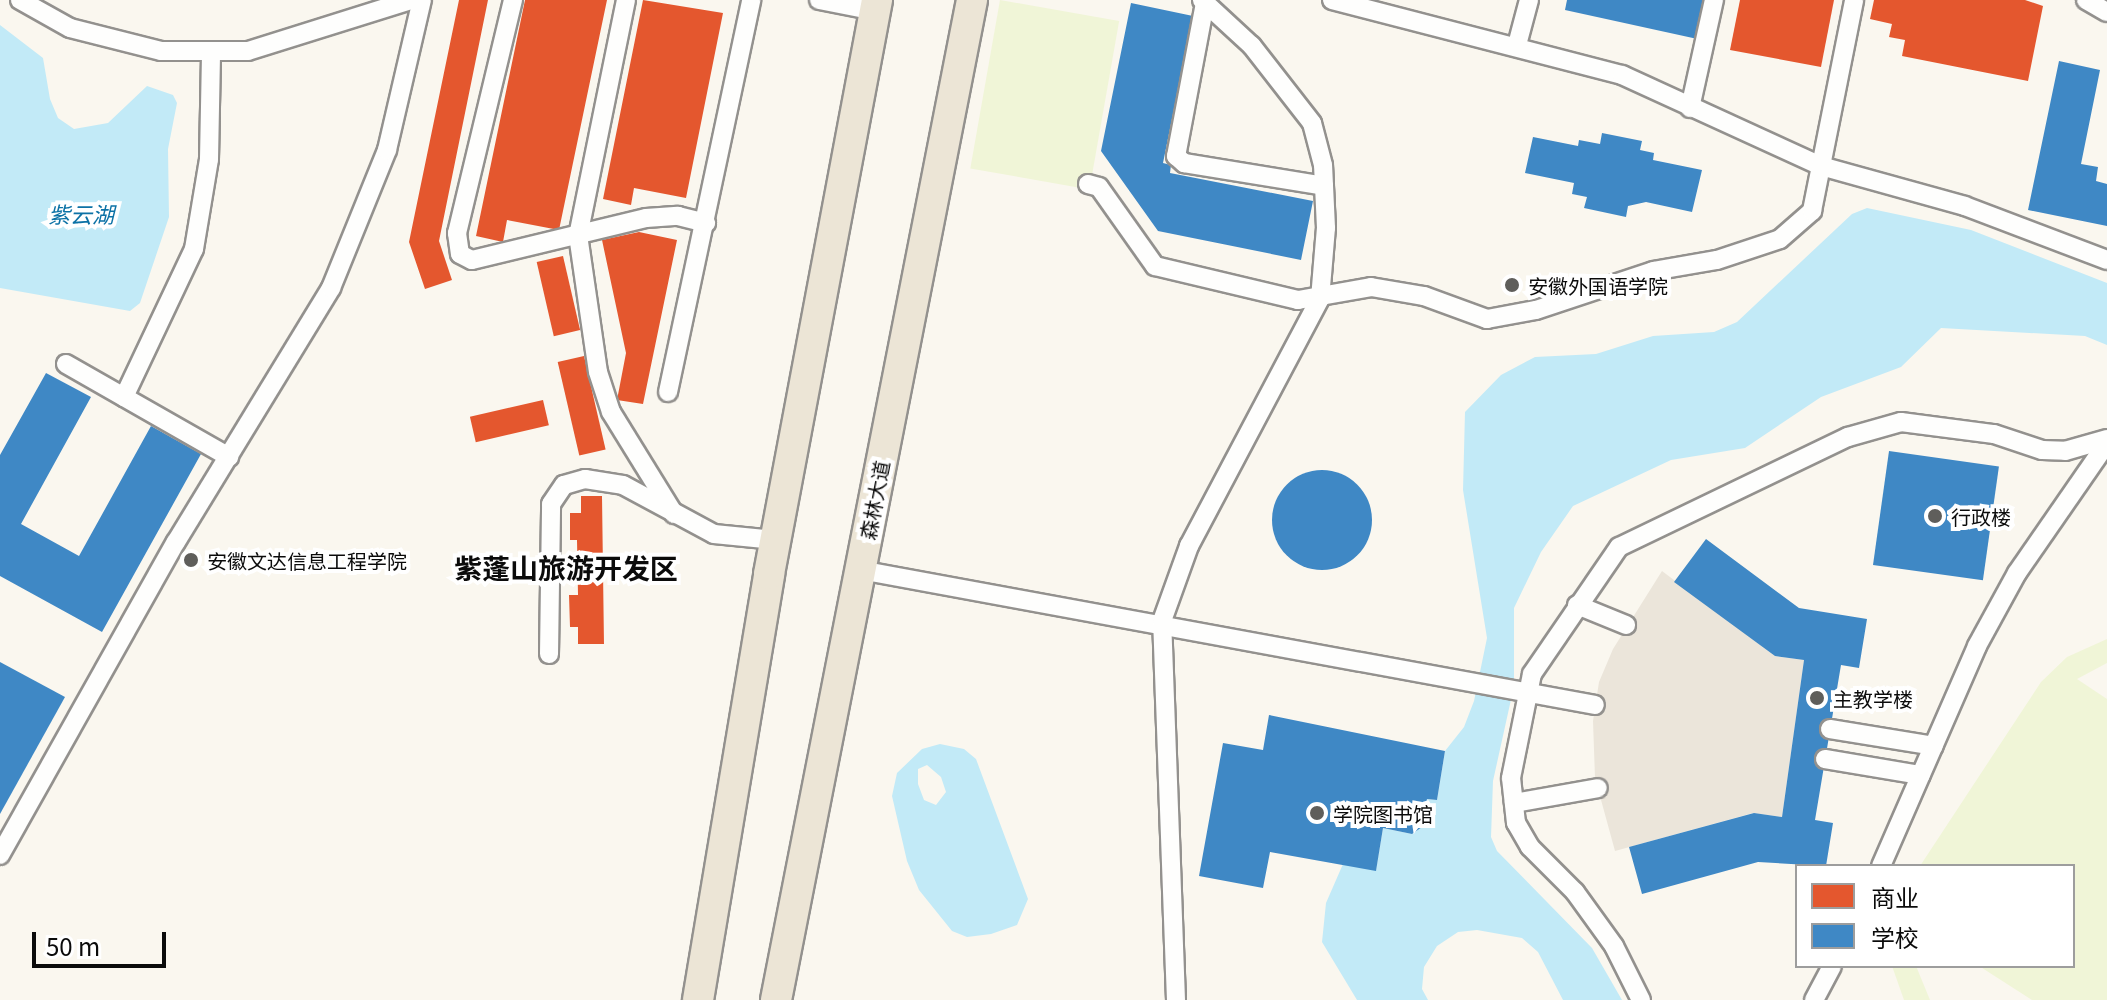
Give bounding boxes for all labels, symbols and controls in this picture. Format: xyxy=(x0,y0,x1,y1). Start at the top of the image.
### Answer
water label: 紫云湖 xyxy=(48,201,114,227)
place label: 安徽外国语学院 xyxy=(1528,273,1668,297)
marker: 安徽外国语学院 xyxy=(1503,276,1521,294)
street label: 森林大道 xyxy=(855,458,893,542)
place label: 行政楼 xyxy=(1951,504,2011,528)
marker: 行政楼 xyxy=(1926,507,1944,525)
place label: 安徽文达信息工程学院 xyxy=(207,548,407,572)
district label: 紫蓬山旅游开发区 xyxy=(454,550,678,584)
marker: 安徽文达信息工程学院 xyxy=(182,551,200,569)
place label: 主教学楼 xyxy=(1833,686,1913,710)
marker: 主教学楼 xyxy=(1808,689,1826,707)
place label: 学院图书馆 xyxy=(1333,801,1433,825)
marker: 学院图书馆 xyxy=(1308,804,1326,822)
legend xyxy=(1795,864,2075,968)
text: 商业 xyxy=(1871,879,1919,914)
scale bar xyxy=(36,916,170,966)
text: 学校 xyxy=(1871,919,1919,954)
text: 50 m xyxy=(46,928,100,963)

